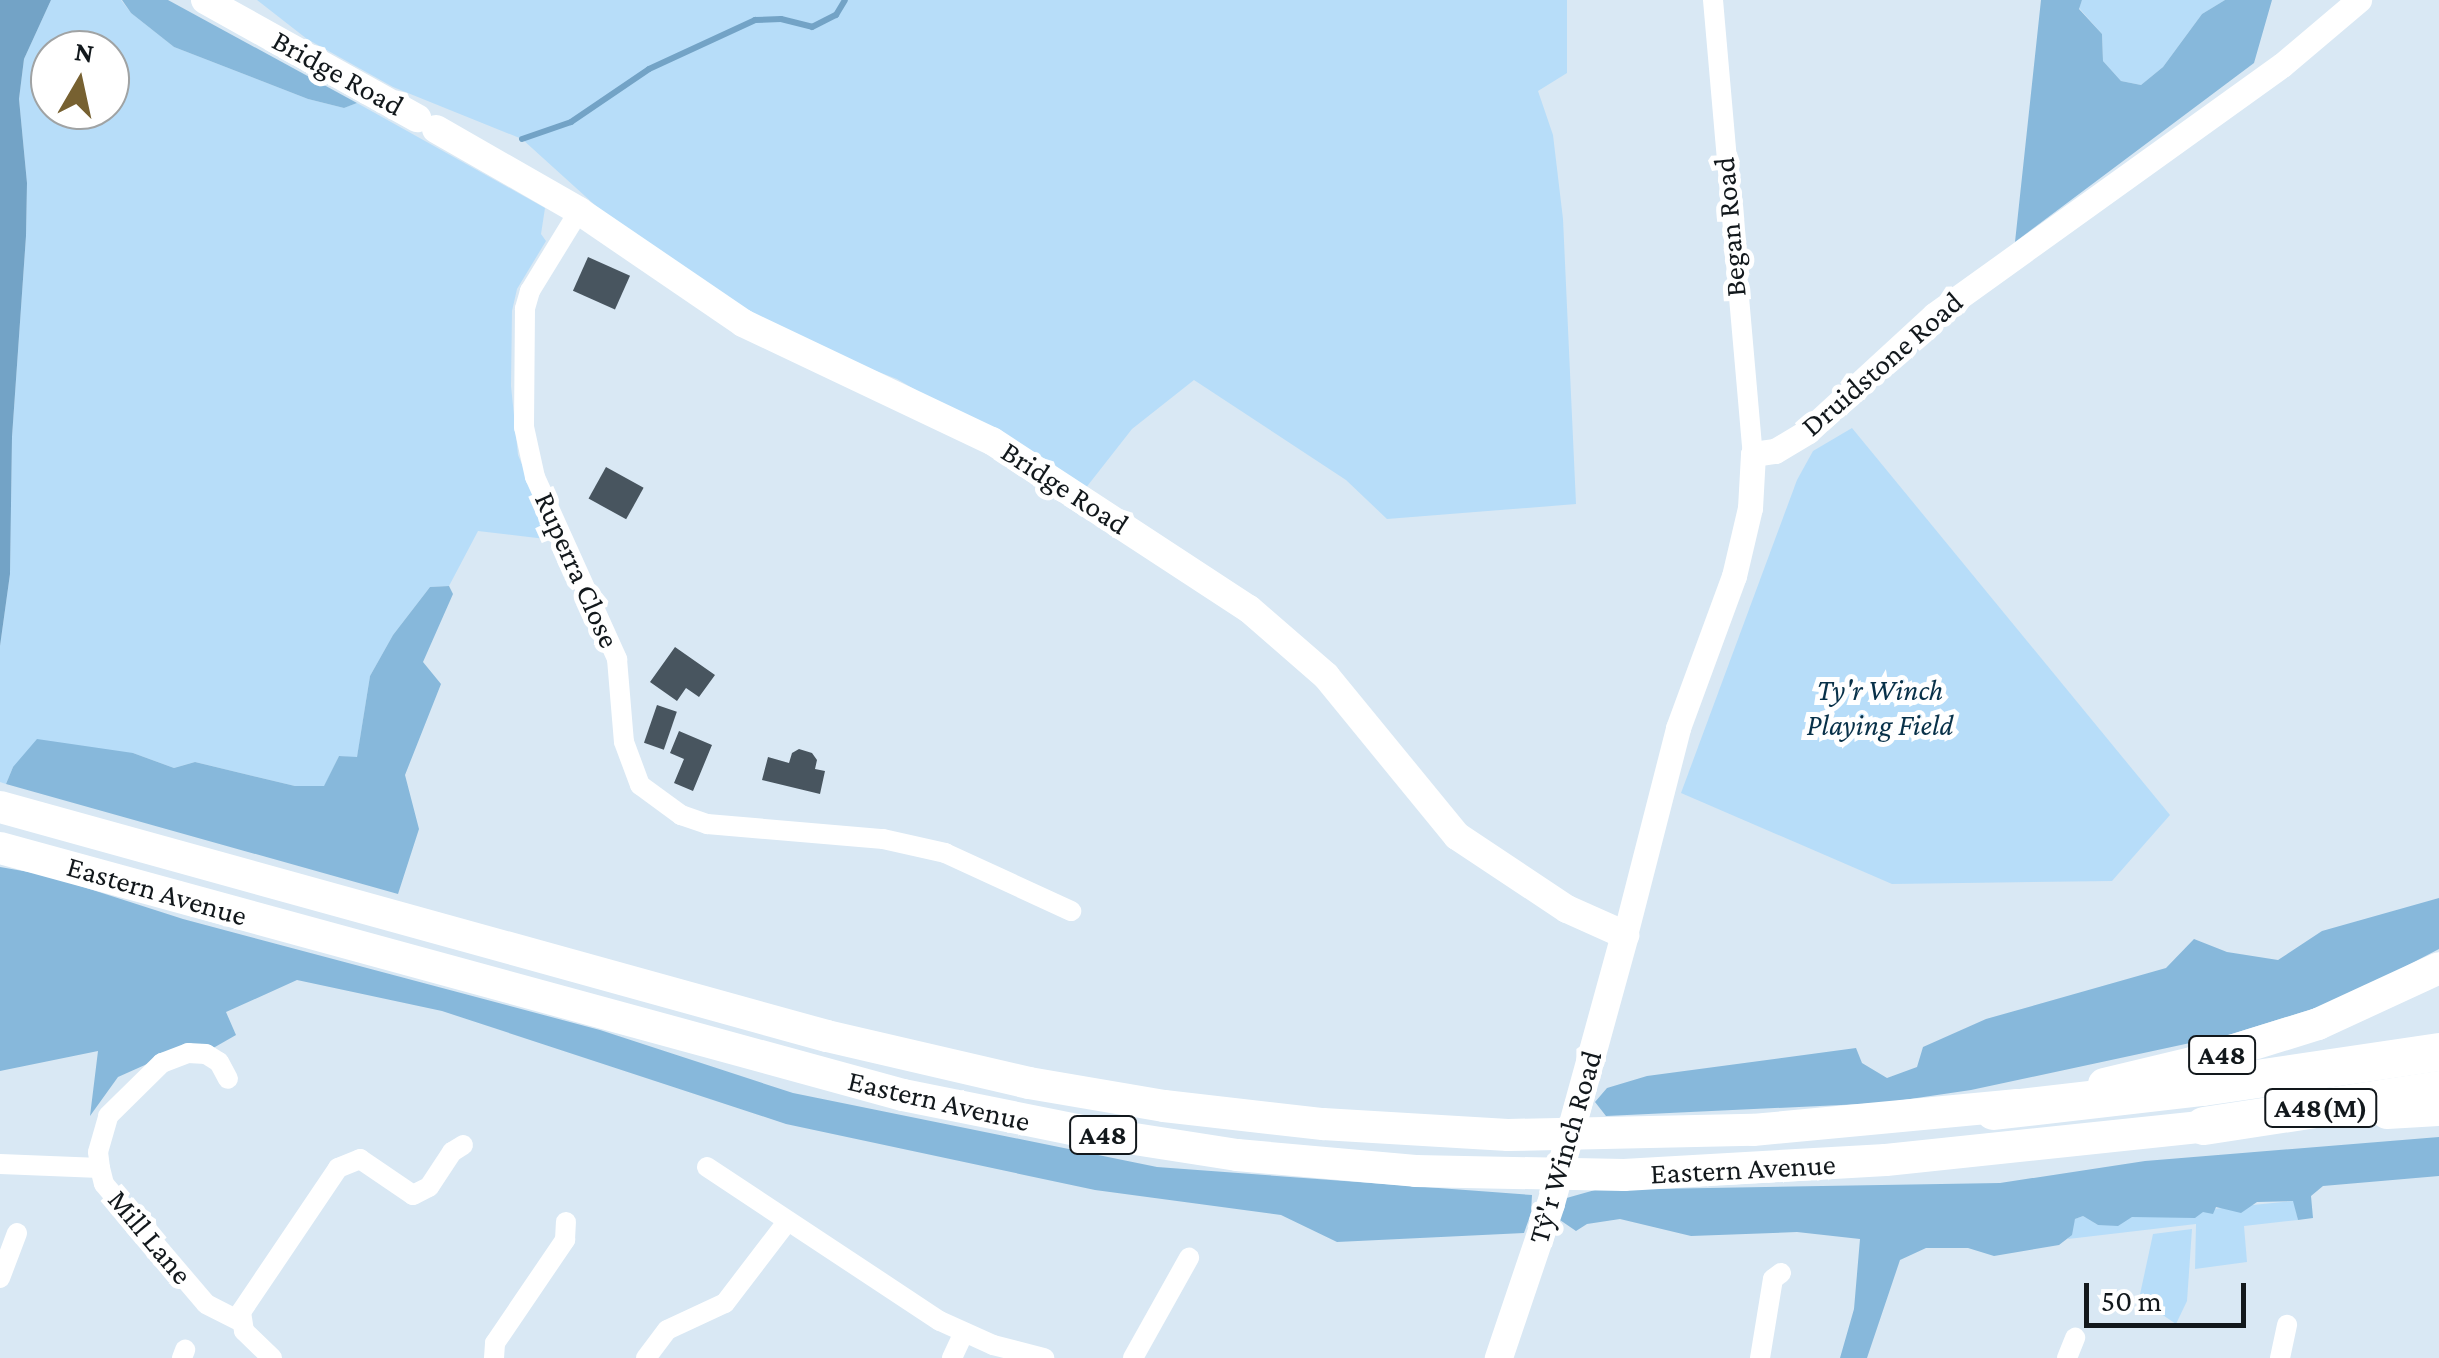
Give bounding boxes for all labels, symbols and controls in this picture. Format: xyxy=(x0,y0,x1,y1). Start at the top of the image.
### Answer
street label: Bridge Road xyxy=(266,22,410,124)
north arrow xyxy=(30,30,130,130)
text: N xyxy=(73,35,96,69)
street label: Began Road xyxy=(1706,156,1754,298)
street label: Druidstone Road xyxy=(1794,284,1970,444)
street label: Bridge Road xyxy=(995,434,1135,542)
street label: Ruperra Close xyxy=(527,487,627,653)
park label: Ty'r Winch Playing Field xyxy=(1807,672,1953,742)
street label: Eastern Avenue xyxy=(63,848,251,934)
road number: A48 xyxy=(2187,1032,2257,1078)
street label: Tŷ'r Winch Road xyxy=(1520,1046,1610,1248)
street label: Eastern Avenue xyxy=(845,1063,1033,1139)
road number: A48(M) xyxy=(2264,1085,2378,1131)
road number: A48 xyxy=(1068,1112,1138,1158)
street label: Eastern Avenue xyxy=(1649,1146,1837,1192)
street label: Mill Lane xyxy=(100,1182,200,1292)
scale bar xyxy=(2089,1263,2252,1325)
text: 50 m xyxy=(2101,1284,2162,1317)

